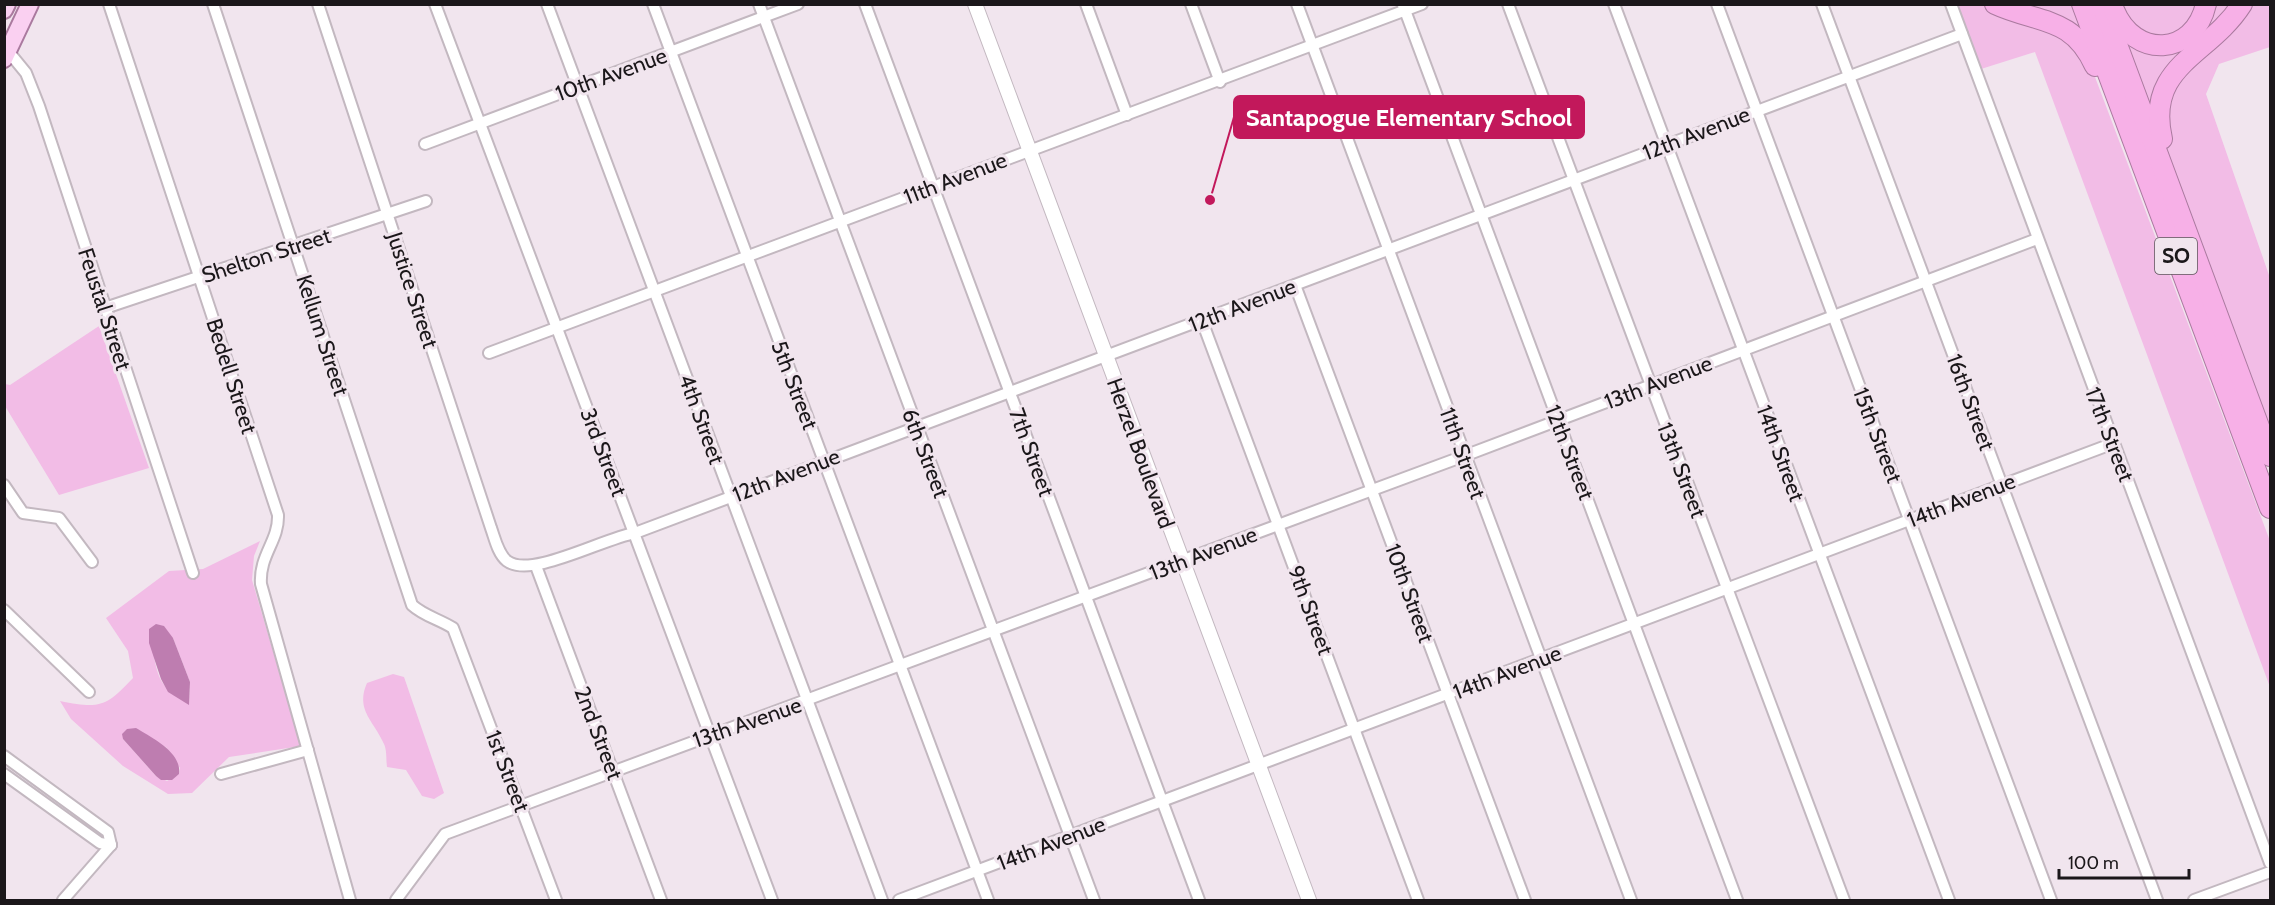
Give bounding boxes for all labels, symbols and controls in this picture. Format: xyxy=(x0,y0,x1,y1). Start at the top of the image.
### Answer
street label: 10th Avenue xyxy=(552,42,671,107)
callout: Santapogue Elementary School xyxy=(1234,96,1584,138)
street label: 12th Avenue xyxy=(1639,101,1754,166)
text: Santapogue Elementary School xyxy=(1246,103,1572,132)
street label: 11th Avenue xyxy=(900,146,1011,210)
street label: Shelton Street xyxy=(198,222,335,289)
street label: Justice Street xyxy=(381,228,444,352)
road number: SO xyxy=(2155,238,2197,274)
street label: Feustal Street xyxy=(72,245,137,374)
street label: Kellum Street xyxy=(290,271,355,400)
street label: 12th Avenue xyxy=(1185,273,1300,338)
street label: Bedell Street xyxy=(200,315,263,438)
street label: 5th Street xyxy=(765,337,824,434)
street label: 13th Avenue xyxy=(1601,350,1716,415)
street label: 16th Street xyxy=(1941,350,2001,455)
street label: 4th Street xyxy=(673,371,730,468)
street label: Herzel Boulevard xyxy=(1101,374,1180,532)
street label: 17th Street xyxy=(2079,383,2140,486)
street label: 15th Street xyxy=(1847,384,1908,487)
street label: 12th Street xyxy=(1539,401,1600,504)
street label: 14th Street xyxy=(1751,401,1811,506)
street label: 3rd Street xyxy=(574,404,633,501)
street label: 7th Street xyxy=(1003,404,1060,501)
street label: 11th Street xyxy=(1434,404,1492,503)
street label: 6th Street xyxy=(896,405,955,502)
street label: 13th Street xyxy=(1651,419,1712,522)
street label: 12th Avenue xyxy=(729,443,844,508)
street label: 14th Avenue xyxy=(1903,467,2019,533)
street label: 13th Avenue xyxy=(1146,521,1261,586)
street label: 10th Street xyxy=(1379,540,1440,647)
street label: 9th Street xyxy=(1282,562,1339,659)
street label: 14th Avenue xyxy=(1449,639,1565,705)
street label: 2nd Street xyxy=(568,683,629,784)
street label: 13th Avenue xyxy=(689,691,805,754)
street label: 1st Street xyxy=(480,727,536,816)
street label: 14th Avenue xyxy=(993,810,1109,876)
scale bar xyxy=(2059,842,2190,880)
text: 100 m xyxy=(2068,852,2119,874)

